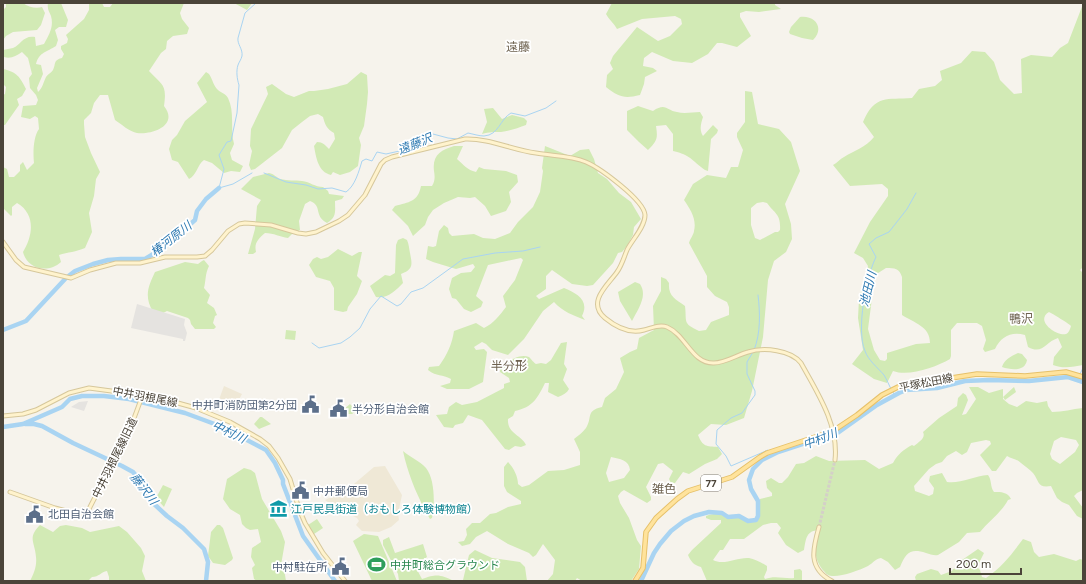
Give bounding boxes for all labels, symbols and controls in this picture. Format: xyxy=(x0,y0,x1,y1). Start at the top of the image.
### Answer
district label: 遠藤 xyxy=(506,40,530,54)
water label: 遠藤沢 xyxy=(396,130,436,157)
water label: 椿河原川 xyxy=(148,217,196,259)
water label: 池田川 xyxy=(857,268,880,308)
district label: 鴨沢 xyxy=(1009,312,1033,326)
district label: 半分形 xyxy=(491,359,527,373)
street label: 平塚松田線 xyxy=(898,371,954,395)
street label: 中井羽根尾線 xyxy=(111,384,179,410)
public building icon: 中井町消防団第2分団 xyxy=(300,395,320,415)
place label: 中井町消防団第2分団 xyxy=(192,399,297,412)
public building icon: 半分形自治会館 xyxy=(329,399,349,419)
place label: 半分形自治会館 xyxy=(352,403,429,416)
street label: 中井羽根尾線旧道 xyxy=(90,416,140,500)
water label: 中村川 xyxy=(210,418,250,447)
water label: 中村川 xyxy=(801,425,841,452)
water label: 藤沢川 xyxy=(127,471,162,509)
road number: 77 xyxy=(701,475,721,491)
public building icon: 中井郵便局 xyxy=(290,481,310,501)
district label: 雑色 xyxy=(652,482,676,496)
place label: 中井郵便局 xyxy=(313,485,368,498)
museum icon: 江戸民具街道（おもしろ体験博物館） xyxy=(268,499,288,519)
place label: 江戸民具街道（おもしろ体験博物館） xyxy=(291,503,478,516)
public building icon: 北田自治会館 xyxy=(25,504,45,524)
place label: 北田自治会館 xyxy=(48,508,114,521)
scale bar xyxy=(950,550,1021,576)
sports icon: 中井町総合グラウンド xyxy=(367,555,387,575)
public building icon: 中村駐在所 xyxy=(330,557,350,577)
text: 200 m xyxy=(956,557,991,571)
place label: 中井町総合グラウンド xyxy=(390,559,500,572)
place label: 中村駐在所 xyxy=(272,561,328,574)

